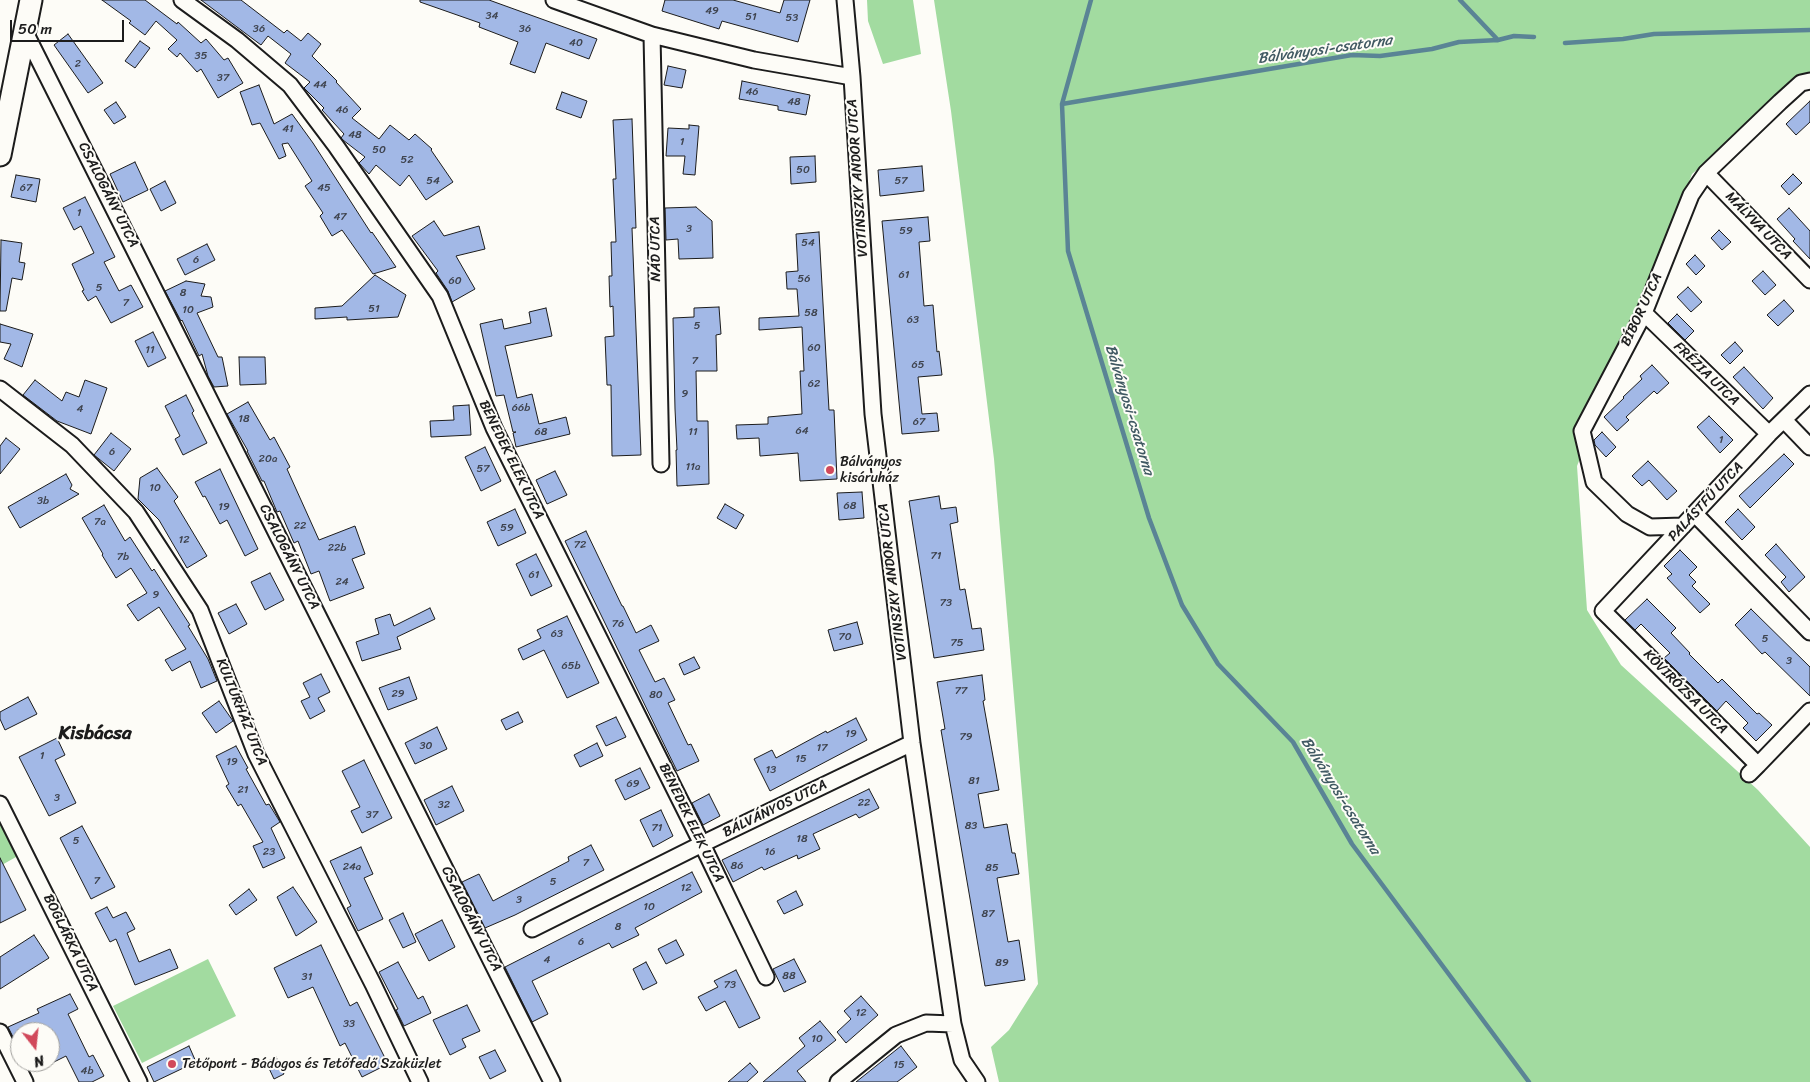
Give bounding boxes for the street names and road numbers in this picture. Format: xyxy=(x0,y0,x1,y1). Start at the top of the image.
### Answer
street label: VOTINSZKY ANDOR UTCA xyxy=(844,99,872,257)
street label: CSALOGÁNY UTCA xyxy=(74,140,142,250)
street label: MÁLYVA UTCA xyxy=(1721,188,1795,264)
street label: NÁD UTCA xyxy=(647,216,665,282)
street label: BÍBOR UTCA xyxy=(1618,271,1666,349)
street label: FRÉZIA UTCA xyxy=(1670,339,1742,409)
street label: BENEDEK ELEK UTCA xyxy=(475,398,547,522)
street label: PALÁSTFŰ UTCA xyxy=(1665,459,1747,545)
street label: CSALOGÁNY UTCA xyxy=(255,502,323,612)
street label: VOTINSZKY ANDOR UTCA xyxy=(875,502,911,662)
street label: KÖVIRÓZSA UTCA xyxy=(1639,646,1731,738)
street label: KULTÚRHÁZ UTCA xyxy=(212,656,270,768)
street label: BENEDEK ELEK UTCA xyxy=(655,761,727,885)
street label: BÁLVÁNYOS UTCA xyxy=(720,776,830,842)
street label: CSALOGÁNY UTCA xyxy=(437,864,505,974)
street label: BOGLÁRKA UTCA xyxy=(39,892,101,994)

